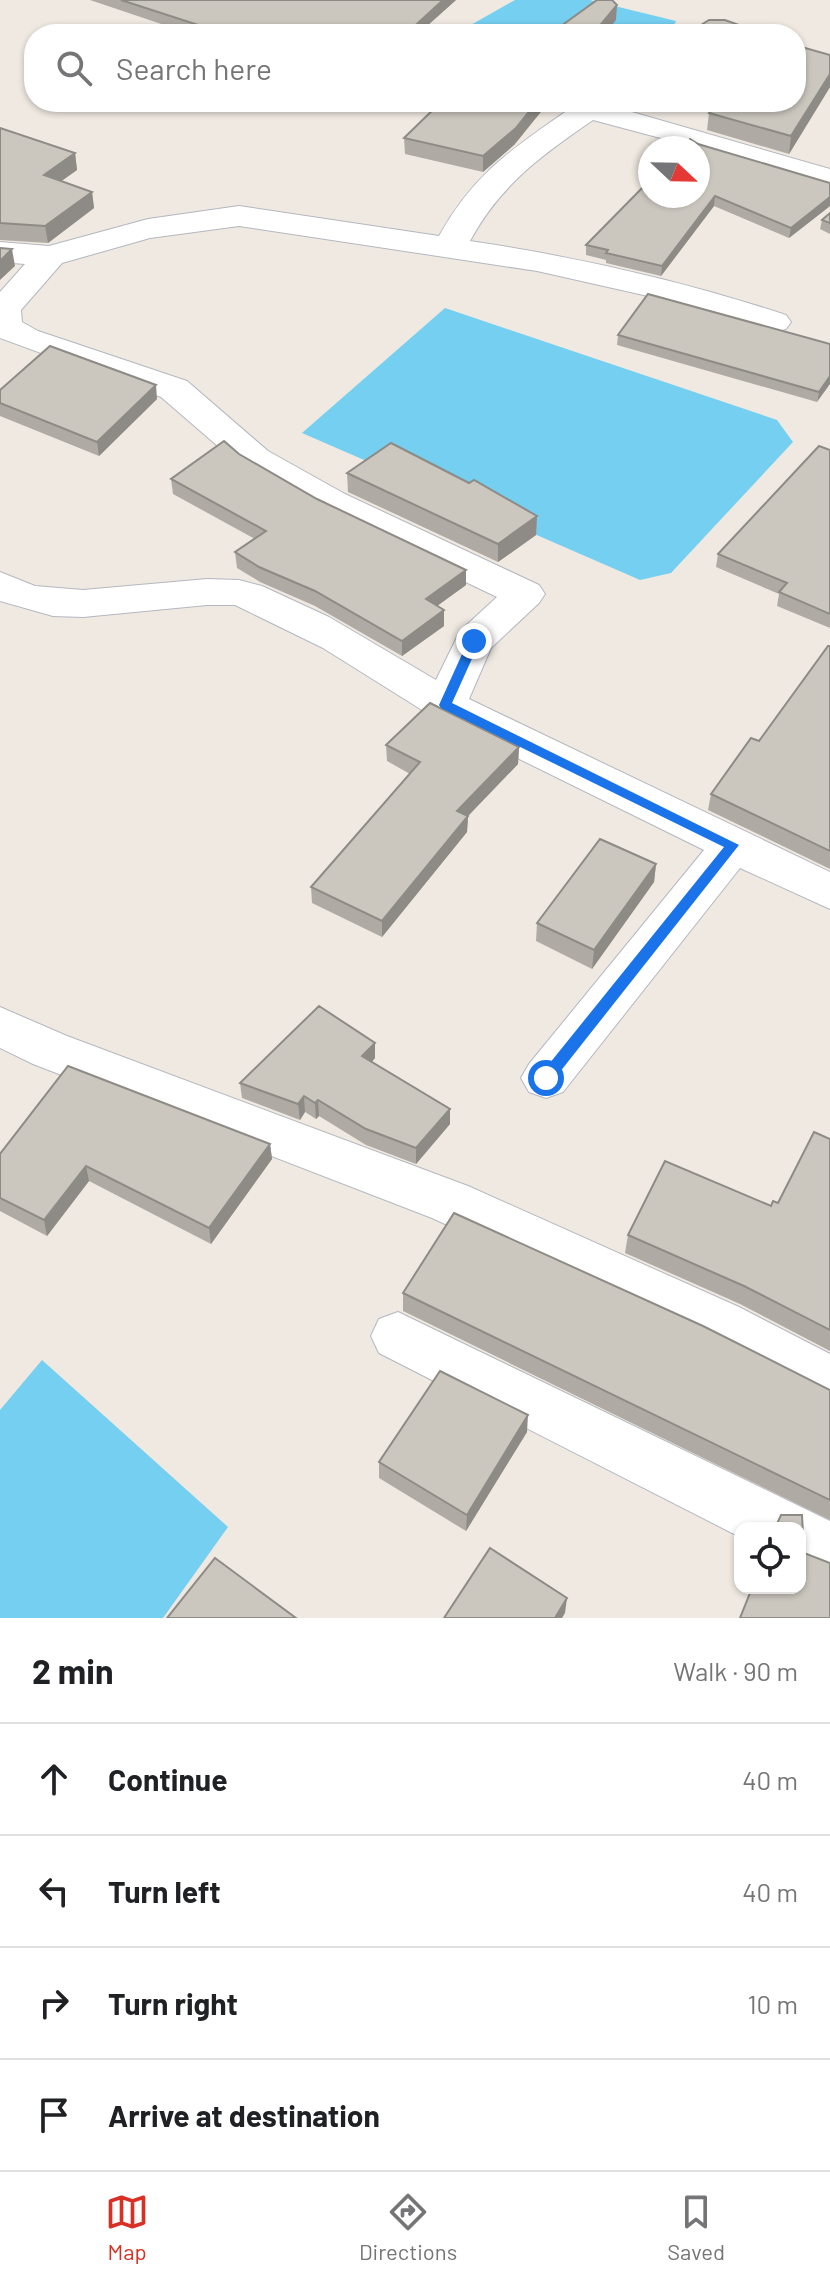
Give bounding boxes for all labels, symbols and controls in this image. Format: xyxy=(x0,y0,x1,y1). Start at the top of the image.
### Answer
search box xyxy=(24,24,806,112)
icon: search xyxy=(52,46,96,90)
text: Search here xyxy=(116,50,272,86)
north arrow xyxy=(638,136,710,208)
route end xyxy=(456,623,492,659)
route start xyxy=(528,1060,564,1096)
map controls xyxy=(734,1522,806,1594)
button: locate xyxy=(734,1522,806,1594)
text: 2 min xyxy=(32,1650,114,1691)
text: Walk · 90 m xyxy=(673,1655,798,1686)
icon: ahead xyxy=(32,1757,76,1801)
text: Continue xyxy=(108,1761,228,1797)
text: 40 m xyxy=(742,1764,798,1795)
icon: left xyxy=(32,1869,76,1913)
text: Turn left xyxy=(108,1873,221,1909)
text: 40 m xyxy=(742,1876,798,1907)
icon: right xyxy=(32,1981,76,2025)
text: Turn right xyxy=(108,1985,238,2021)
text: 10 m xyxy=(748,1988,798,2019)
icon: arrive xyxy=(32,2093,76,2137)
text: Arrive at destination xyxy=(108,2097,380,2133)
tab: Map xyxy=(105,2190,149,2264)
tab: Directions xyxy=(359,2190,457,2264)
tab: Saved xyxy=(667,2190,725,2264)

